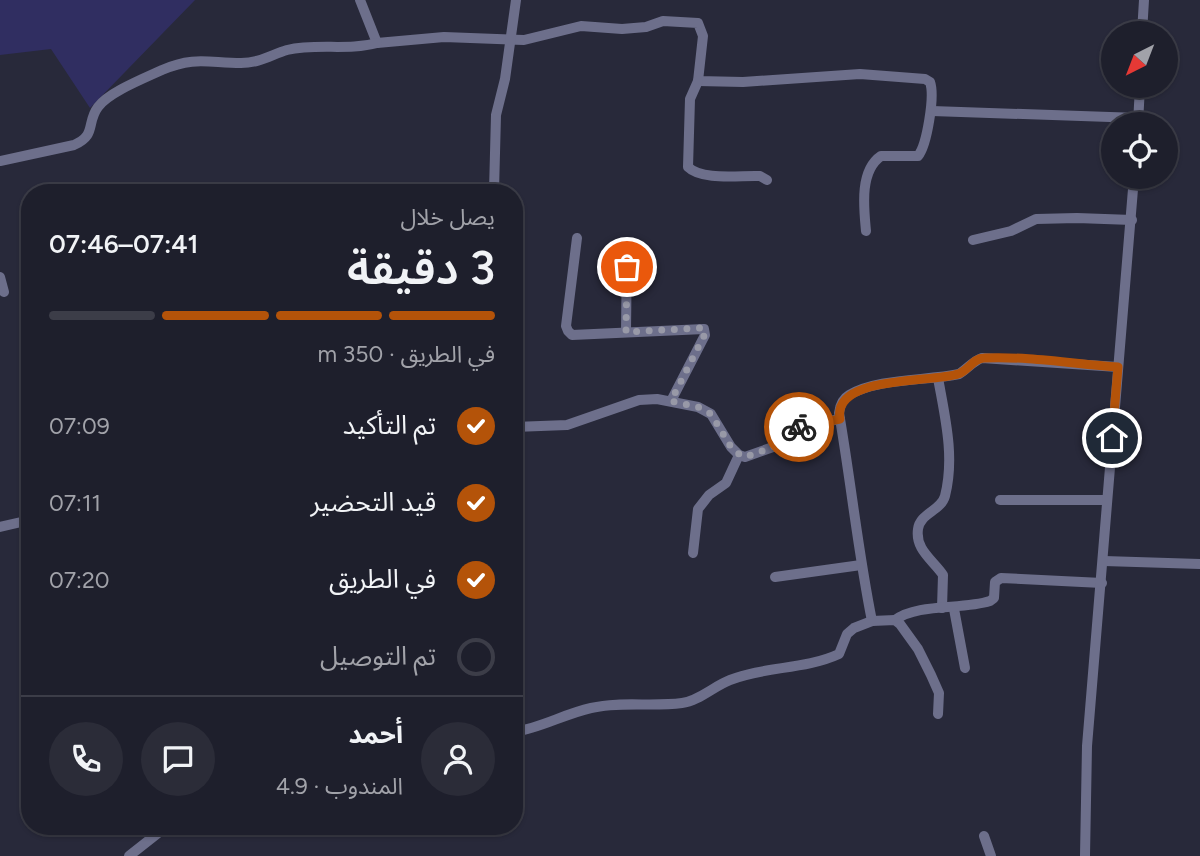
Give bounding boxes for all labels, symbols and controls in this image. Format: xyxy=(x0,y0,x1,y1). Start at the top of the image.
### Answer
north arrow xyxy=(1101,21,1178,98)
map controls xyxy=(1101,21,1178,189)
button: locate xyxy=(1101,112,1178,189)
text: يصل خلال xyxy=(401,203,495,231)
text: 07:41–07:46 xyxy=(49,228,199,260)
pin xyxy=(597,237,657,297)
text: 3 دقيقة xyxy=(347,240,495,296)
icon: bag xyxy=(608,248,646,286)
text: في الطريق · 350 m xyxy=(317,340,495,368)
courier xyxy=(764,392,834,462)
icon: check xyxy=(457,407,495,445)
icon: bike xyxy=(780,408,818,446)
pin xyxy=(1082,408,1142,468)
text: تم التأكيد xyxy=(343,409,436,441)
text: 07:09 xyxy=(49,412,110,440)
icon: home xyxy=(1093,419,1131,457)
icon: check xyxy=(457,484,495,522)
text: قيد التحضير xyxy=(311,486,436,518)
text: 07:11 xyxy=(49,489,101,517)
icon: check xyxy=(457,561,495,599)
text: في الطريق xyxy=(329,563,436,595)
text: 07:20 xyxy=(49,566,110,594)
text: تم التوصيل xyxy=(320,640,436,672)
text: أحمد xyxy=(349,718,403,750)
button: phone xyxy=(49,722,123,796)
button: chat xyxy=(141,722,215,796)
button: person xyxy=(421,722,495,796)
text: المندوب · 4.9 xyxy=(276,772,403,800)

